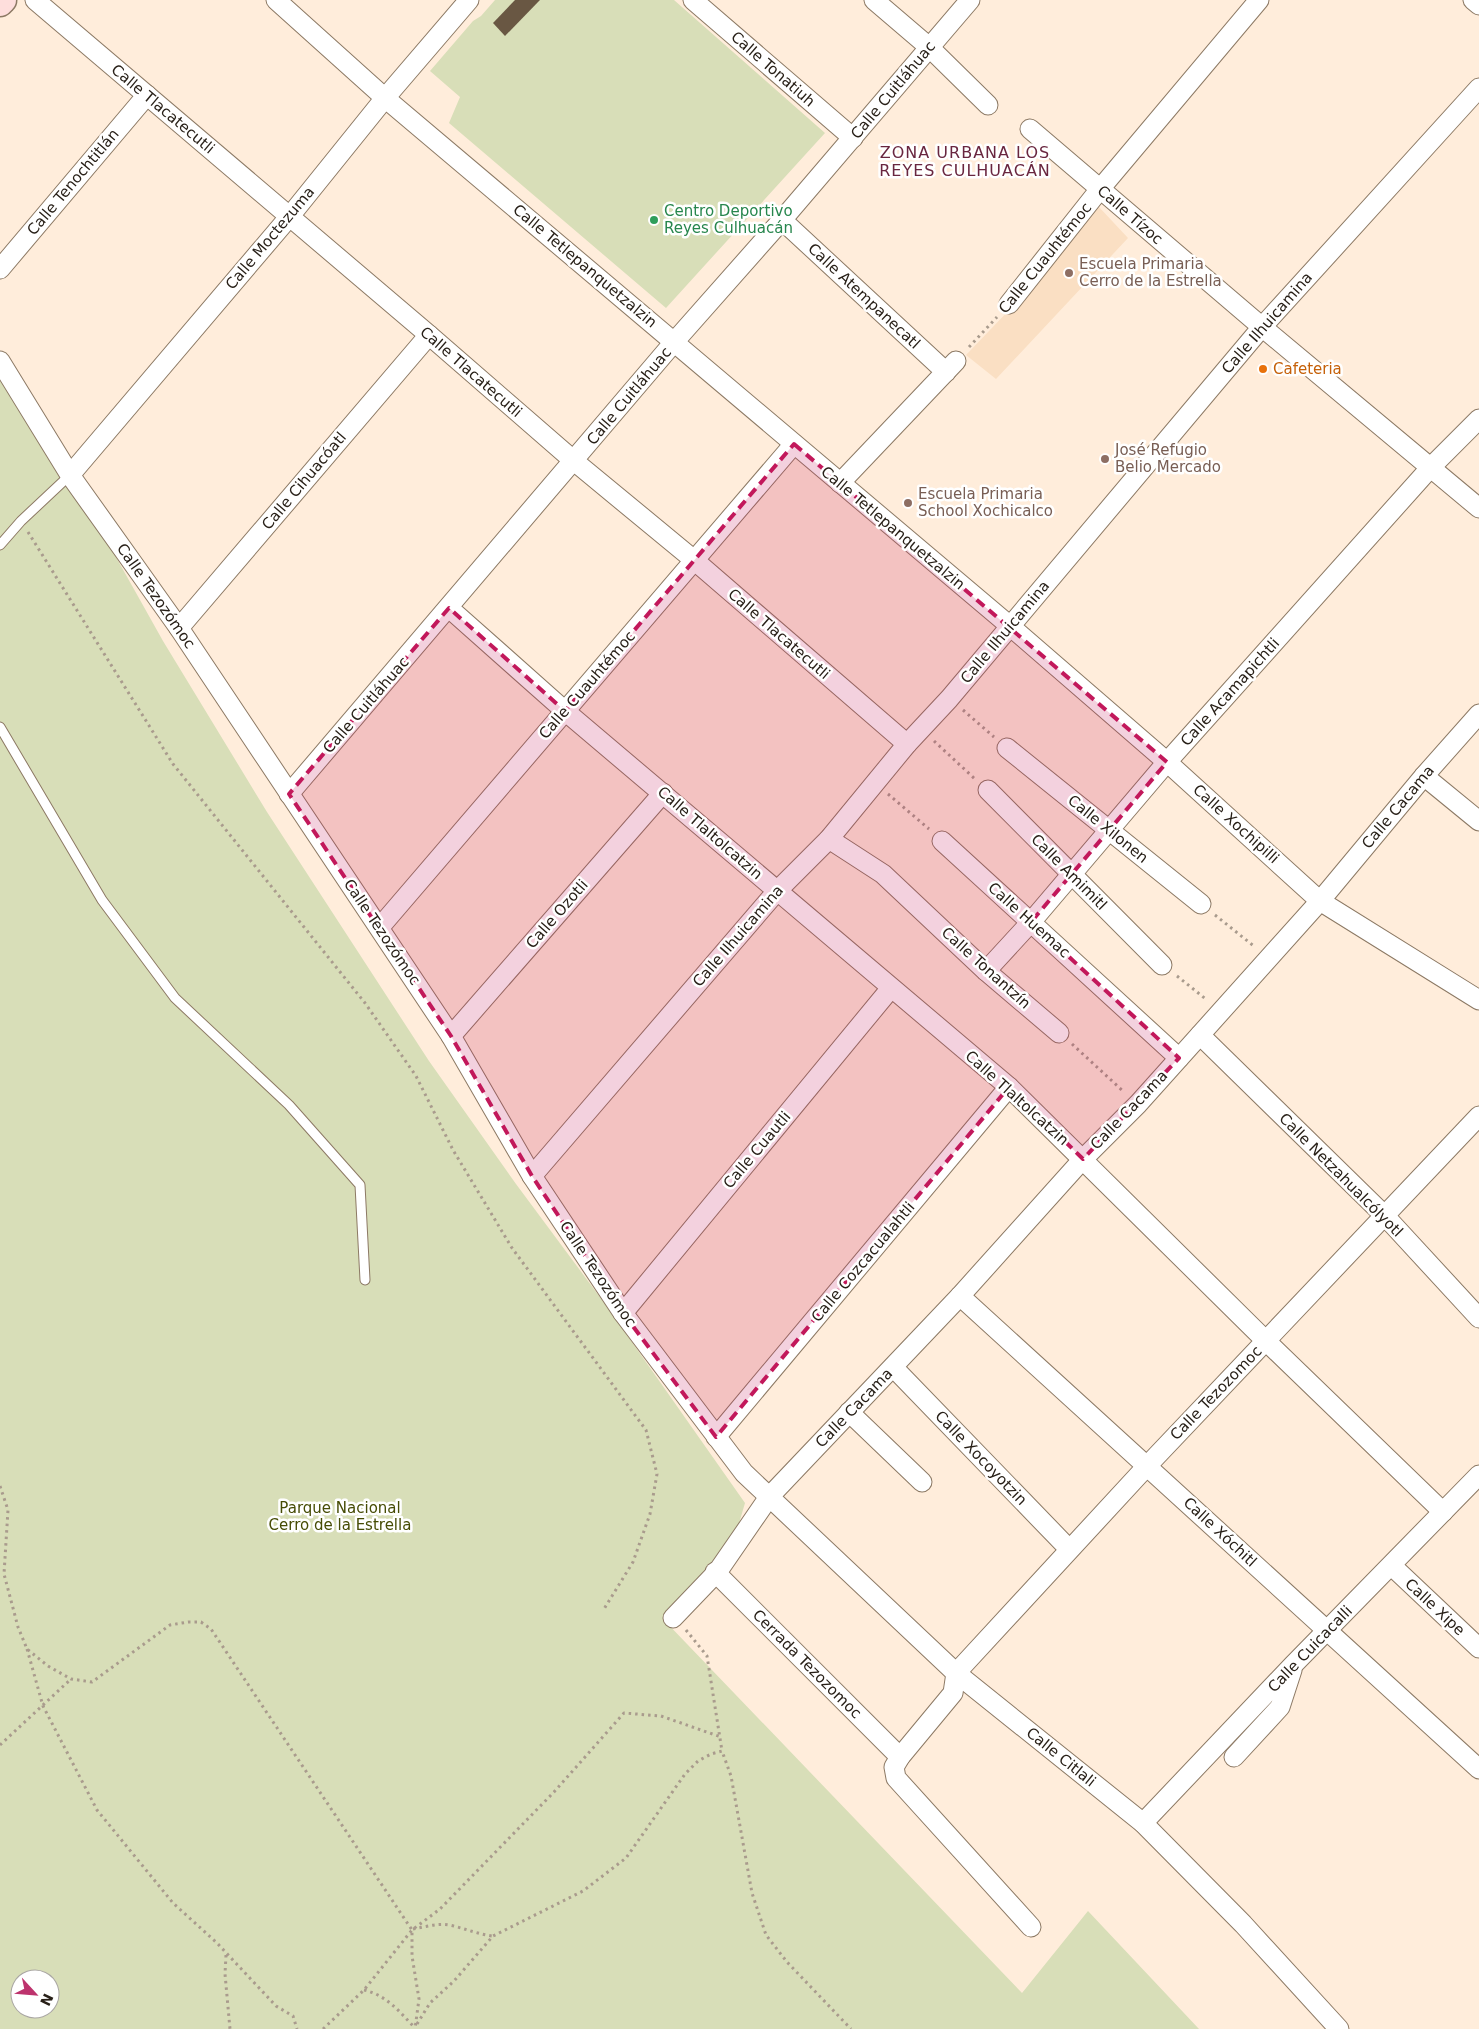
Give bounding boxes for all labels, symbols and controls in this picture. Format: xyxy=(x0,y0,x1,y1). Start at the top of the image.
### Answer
street label: Calle Tonatiuh xyxy=(727,28,819,110)
street label: Calle Cuitláhuac xyxy=(847,38,939,142)
street label: Calle Tlacatecutli xyxy=(108,61,218,157)
street label: Calle Tenochtitlán xyxy=(23,125,123,239)
district label: ZONA URBANA LOS REYES CULHUACÁN xyxy=(879,143,1051,180)
street label: Calle Tízoc xyxy=(1094,182,1166,248)
street label: Calle Moctezuma xyxy=(222,183,318,293)
street label: Calle Cuauhtémoc xyxy=(995,199,1095,317)
street label: Calle Tetlepanquetzalzin xyxy=(509,201,661,331)
place label: Centro Deportivo Reyes Culhuacán xyxy=(664,202,793,237)
marker: Centro Deportivo Reyes Culhuacán xyxy=(648,214,660,226)
street label: Calle Atempanecatl xyxy=(804,239,924,353)
place label: Escuela Primaria Cerro de la Estrella xyxy=(1079,255,1222,290)
marker: Escuela Primaria Cerro de la Estrella xyxy=(1063,267,1075,279)
street label: Calle Ilhuicamina xyxy=(1218,269,1316,377)
street label: Calle Tlacatecutli xyxy=(416,323,526,421)
street label: Calle Cuitláhuac xyxy=(583,344,675,448)
place label: Cafeteria xyxy=(1273,360,1342,378)
marker: Cafeteria xyxy=(1257,363,1269,375)
street label: Calle Cihuacóatl xyxy=(258,429,350,533)
place label: José Refugio Belio Mercado xyxy=(1114,441,1221,476)
marker: José Refugio Belio Mercado xyxy=(1099,453,1111,465)
street label: Calle Tetlepanquetzalzin xyxy=(817,463,969,593)
place label: Escuela Primaria School Xochicalco xyxy=(918,485,1053,520)
marker: Escuela Primaria School Xochicalco xyxy=(902,497,914,509)
street label: Calle Tezozómoc xyxy=(113,540,199,652)
street label: Calle Ilhuicamina xyxy=(957,577,1053,687)
street label: Calle Tlacatecutli xyxy=(724,585,834,683)
street label: Calle Cuauhtémoc xyxy=(535,627,639,743)
street label: Calle Acamapichtli xyxy=(1177,634,1283,750)
street label: Calle Cuitláhuac xyxy=(319,653,413,757)
street label: Calle Cacama xyxy=(1358,762,1438,852)
street label: Calle Xochipilli xyxy=(1189,781,1283,867)
street label: Calle Tlaltolcatzin xyxy=(654,783,766,883)
street label: Calle Xilonen xyxy=(1064,791,1152,867)
street label: Calle Amimitl xyxy=(1027,830,1111,914)
street label: Calle Tezozómoc xyxy=(340,876,424,988)
street label: Calle Ozotli xyxy=(522,876,592,952)
street label: Calle Huemac xyxy=(984,878,1074,962)
street label: Calle Ilhuicamina xyxy=(689,882,787,990)
street label: Calle Tonantzín xyxy=(938,923,1034,1013)
street label: Calle Tlaltolcatzin xyxy=(962,1047,1072,1149)
street label: Calle Cacama xyxy=(1087,1067,1171,1153)
street label: Calle Cuautli xyxy=(720,1108,794,1192)
street label: Calle Netzahualcólyotl xyxy=(1275,1109,1407,1241)
street label: Calle Cozcacualahtli xyxy=(808,1198,918,1326)
street label: Calle Tezozómoc xyxy=(556,1218,640,1330)
street label: Calle Tezozomoc xyxy=(1166,1342,1266,1444)
street label: Calle Cacama xyxy=(812,1365,896,1451)
street label: Calle Xocoyotzin xyxy=(931,1407,1031,1509)
street label: Calle Xóchitl xyxy=(1180,1494,1260,1570)
park label: Parque Nacional Cerro de la Estrella xyxy=(269,1499,411,1534)
street label: Calle Xipe xyxy=(1401,1575,1469,1639)
street label: Calle Cuicacalli xyxy=(1264,1602,1356,1696)
street label: Cerrada Tezozomoc xyxy=(749,1606,865,1722)
street label: Calle Citlali xyxy=(1023,1724,1099,1790)
north arrow xyxy=(10,1969,60,2019)
text: N xyxy=(37,1991,56,2008)

